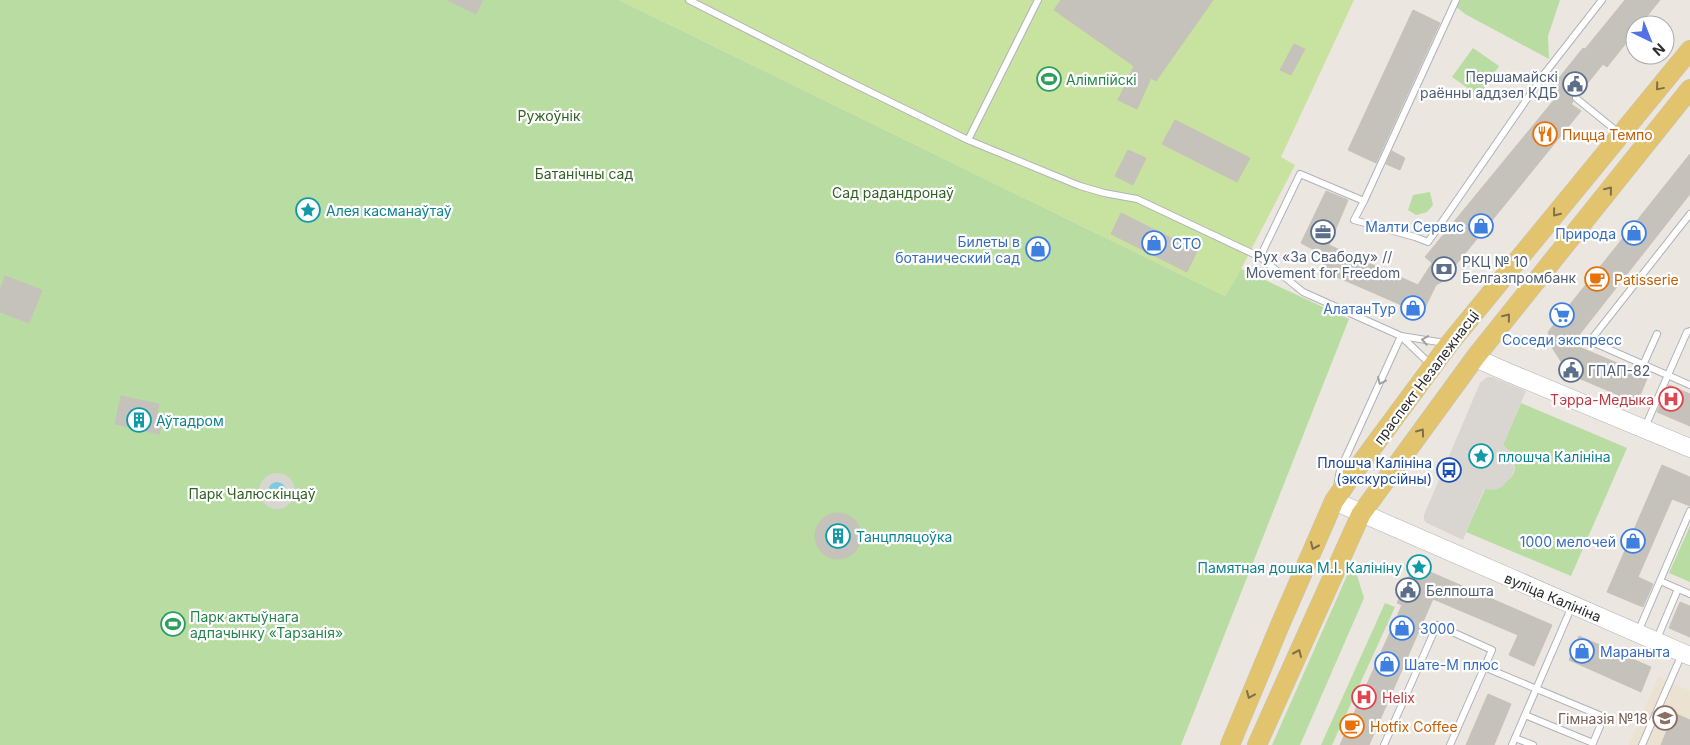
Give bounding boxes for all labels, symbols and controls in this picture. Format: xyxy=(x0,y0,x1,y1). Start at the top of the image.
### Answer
north arrow xyxy=(1625,15,1675,65)
text: N xyxy=(1650,40,1669,60)
sports icon: Алімпійскі xyxy=(1036,66,1062,92)
place label: Першамайскі раённы аддзел КДБ xyxy=(1420,68,1558,101)
place label: Алімпійскі xyxy=(1066,71,1137,88)
public building icon: Першамайскі раённы аддзел КДБ xyxy=(1562,71,1588,97)
one-way arrow xyxy=(1656,81,1664,90)
park label: Ружоўнік xyxy=(517,107,581,124)
restaurant icon: Пицца Темпо xyxy=(1532,121,1558,147)
place label: Пицца Темпо xyxy=(1562,126,1653,143)
park label: Батанічны сад xyxy=(535,165,633,182)
park label: Сад радандронаў xyxy=(832,184,954,201)
one-way arrow xyxy=(1603,187,1611,196)
place icon: Алея касманаўтаў xyxy=(295,197,321,223)
place label: Алея касманаўтаў xyxy=(326,202,452,219)
one-way arrow xyxy=(1553,207,1561,216)
shop icon: Малти Сервис xyxy=(1468,213,1494,239)
place label: Малти Сервис xyxy=(1365,218,1464,235)
office icon: Рух «За Свабоду» // Movement for Freedom xyxy=(1310,219,1336,245)
shop icon: Природа xyxy=(1621,220,1647,246)
place label: Природа xyxy=(1555,225,1616,242)
shop icon: СТО xyxy=(1141,230,1167,256)
place label: Билеты в ботанический сад xyxy=(895,233,1020,266)
place label: СТО xyxy=(1172,235,1202,252)
shop icon: Билеты в ботанический сад xyxy=(1025,236,1051,262)
place label: Рух «За Свабоду» // Movement for Freedom xyxy=(1246,248,1400,281)
place label: РКЦ № 10 Белгазпромбанк xyxy=(1462,253,1577,286)
bank icon: РКЦ № 10 Белгазпромбанк xyxy=(1431,256,1457,282)
cafe icon: Patisserie xyxy=(1584,266,1610,292)
place label: Patisserie xyxy=(1614,271,1679,288)
shop icon: АлатанТур xyxy=(1400,295,1426,321)
place label: АлатанТур xyxy=(1323,300,1396,317)
supermarket icon: Соседи экспресс xyxy=(1549,302,1575,328)
street label: праспект Незалежнасці xyxy=(1370,307,1482,447)
one-way arrow xyxy=(1502,314,1510,323)
place label: Соседи экспресс xyxy=(1502,331,1622,348)
one-way arrow xyxy=(1421,336,1429,346)
public building icon: ГПАП-82 xyxy=(1558,357,1584,383)
place label: ГПАП-82 xyxy=(1588,362,1650,379)
one-way arrow xyxy=(1376,376,1387,385)
hospital icon: Тэрра-Медыка xyxy=(1658,386,1684,412)
place label: Тэрра-Медыка xyxy=(1550,391,1654,408)
building icon: Аўтадром xyxy=(126,407,152,433)
place label: Аўтадром xyxy=(156,412,224,429)
one-way arrow xyxy=(1415,429,1423,438)
place icon: плошча Калініна xyxy=(1468,443,1494,469)
place label: плошча Калініна xyxy=(1498,448,1611,465)
place label: Плошча Калініна (экскурсійны) xyxy=(1317,454,1432,487)
bus stop icon: Плошча Калініна (экскурсійны) xyxy=(1436,457,1462,483)
park label: Парк Чалюскінцаў xyxy=(188,485,316,502)
building icon: Танцпляцоўка xyxy=(825,523,851,549)
place label: Танцпляцоўка xyxy=(856,528,952,545)
shop icon: 1000 мелочей xyxy=(1620,528,1646,554)
place label: 1000 мелочей xyxy=(1520,533,1616,550)
one-way arrow xyxy=(1310,541,1321,550)
place icon: Памятная дошка М.І. Калініну xyxy=(1406,554,1432,580)
place label: Памятная дошка М.І. Калініну xyxy=(1198,559,1402,576)
street label: вуліца Калініна xyxy=(1502,569,1604,625)
public building icon: Белпошта xyxy=(1395,577,1421,603)
place label: Белпошта xyxy=(1426,582,1494,599)
place label: Парк актыўнага адпачынку «Тарзанія» xyxy=(190,608,343,641)
sports icon: Парк актыўнага адпачынку «Тарзанія» xyxy=(160,611,186,637)
shop icon: 3000 xyxy=(1389,615,1415,641)
place label: 3000 xyxy=(1420,620,1455,637)
shop icon: Мараныта xyxy=(1569,638,1595,664)
place label: Мараныта xyxy=(1600,643,1670,660)
one-way arrow xyxy=(1292,649,1303,658)
shop icon: Шате-М плюс xyxy=(1374,651,1400,677)
place label: Шате-М плюс xyxy=(1404,656,1499,673)
hospital icon: Helix xyxy=(1351,684,1377,710)
place label: Helix xyxy=(1382,689,1415,706)
one-way arrow xyxy=(1246,691,1256,699)
school or university icon: Гімназія №18 xyxy=(1652,705,1678,731)
place label: Гімназія №18 xyxy=(1558,710,1648,727)
cafe icon: Hotfix Coffee xyxy=(1339,713,1365,739)
place label: Hotfix Coffee xyxy=(1370,718,1458,735)

